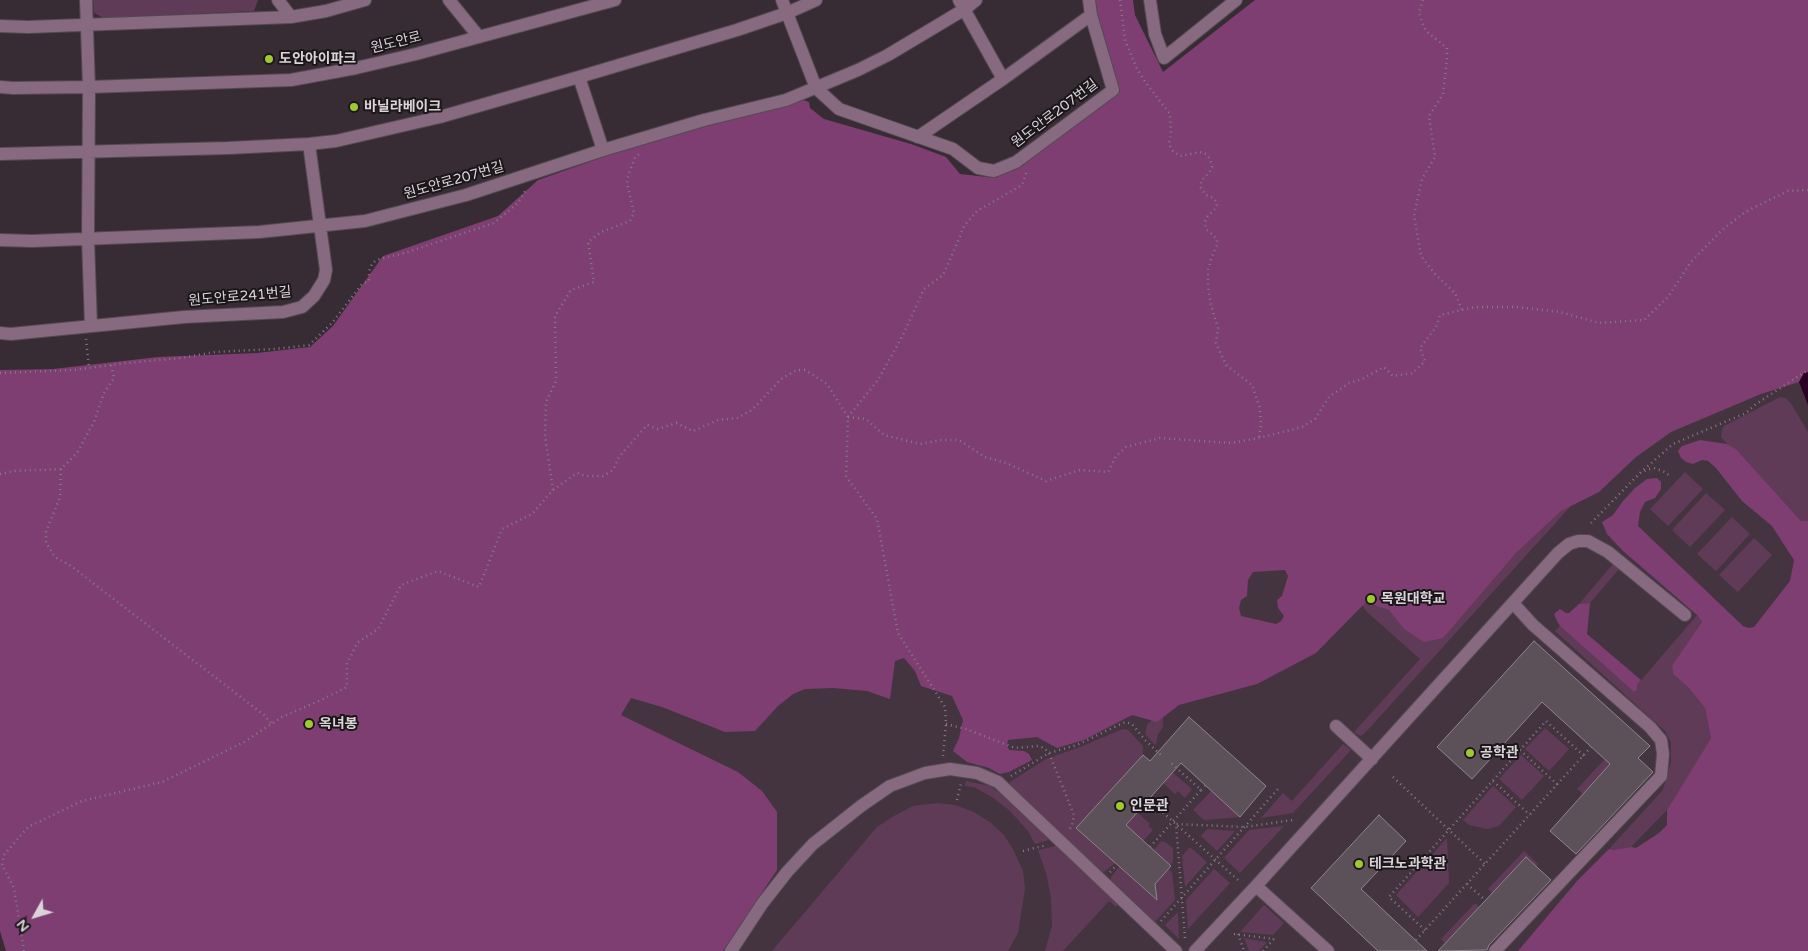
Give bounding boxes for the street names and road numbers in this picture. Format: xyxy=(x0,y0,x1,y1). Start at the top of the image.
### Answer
street label: 원도안로 xyxy=(369,29,423,57)
street label: 원도안로207번길 xyxy=(1009,76,1101,152)
street label: 원도안로207번길 xyxy=(402,159,506,203)
street label: 원도안로241번길 xyxy=(188,284,292,310)

